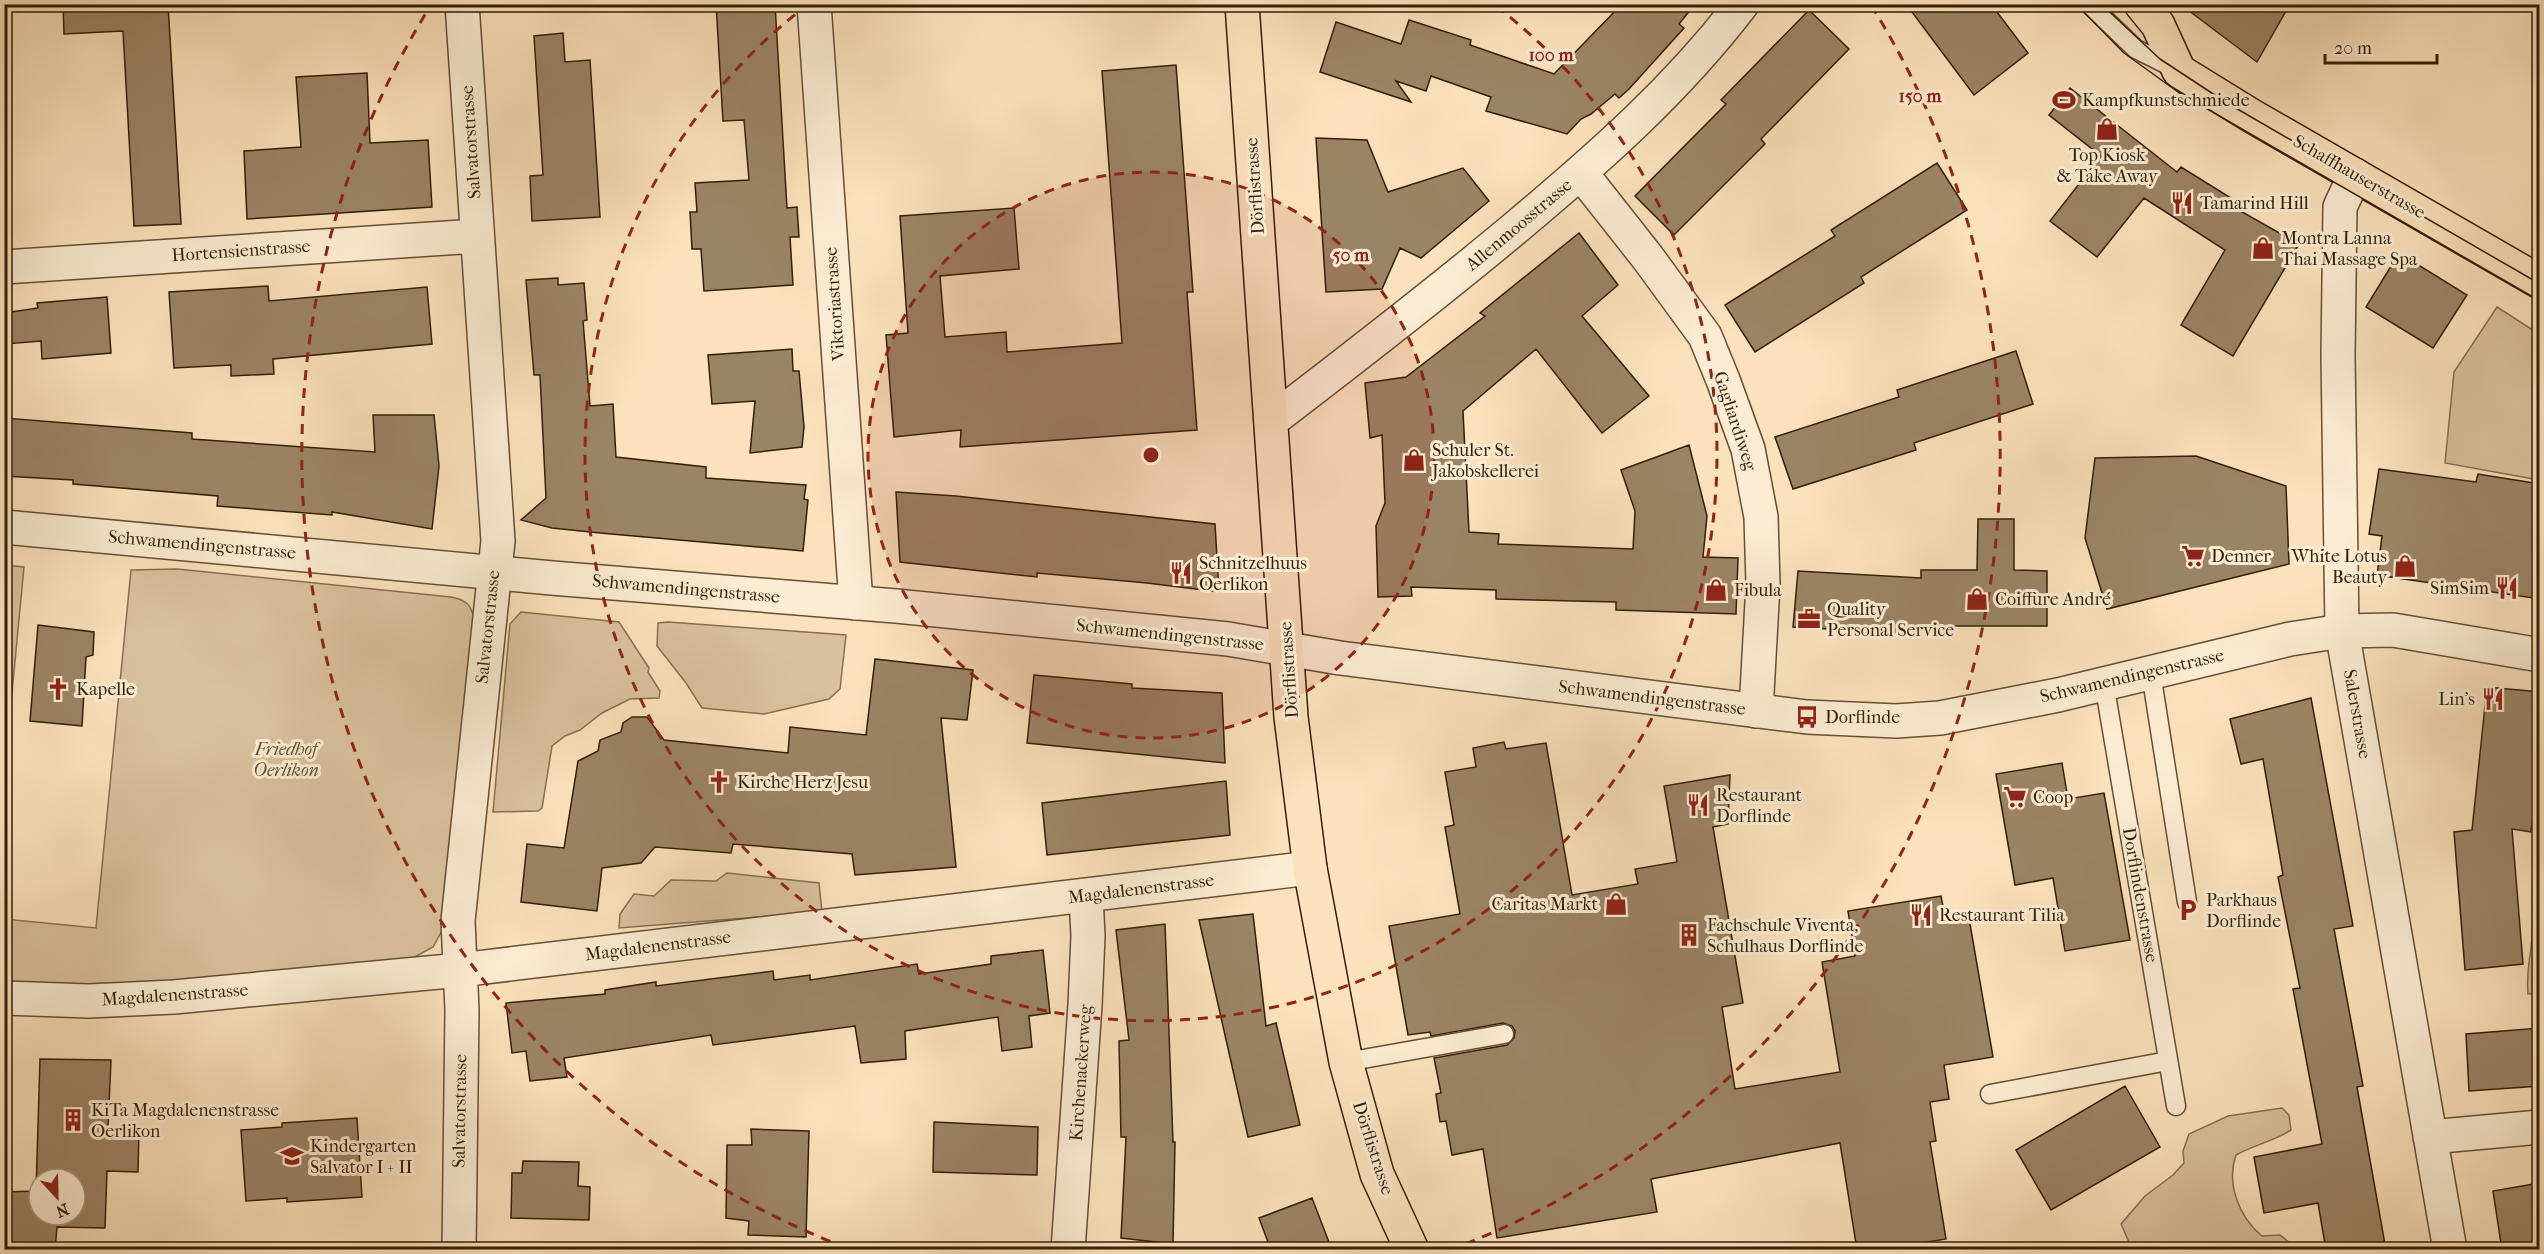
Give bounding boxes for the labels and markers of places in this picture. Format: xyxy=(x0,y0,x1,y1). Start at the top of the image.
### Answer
sports icon: Kampfkunstschmiede xyxy=(2051,87,2077,113)
place label: Kampfkunstschmiede xyxy=(2082,90,2250,111)
shop icon: Top Kiosk & Take Away xyxy=(2094,116,2120,142)
place label: Top Kiosk & Take Away xyxy=(2056,145,2159,187)
restaurant icon: Tamarind Hill xyxy=(2169,190,2195,216)
place label: Tamarind Hill xyxy=(2200,193,2309,214)
place label: Montra Lanna Thai Massage Spa xyxy=(2281,228,2418,270)
shop icon: Montra Lanna Thai Massage Spa xyxy=(2250,235,2276,261)
place label: Schuler St. Jakobskellerei xyxy=(1430,440,1540,482)
centre of rings xyxy=(1141,445,1161,465)
shop icon: Schuler St. Jakobskellerei xyxy=(1401,447,1427,473)
supermarket icon: Denner xyxy=(2180,543,2206,569)
place label: Denner xyxy=(2211,546,2271,567)
place label: White Lotus Beauty xyxy=(2291,546,2388,588)
place label: Schnitzelhuus Oerlikon xyxy=(1199,553,1307,595)
shop icon: White Lotus Beauty xyxy=(2392,553,2418,579)
restaurant icon: Schnitzelhuus Oerlikon xyxy=(1168,560,1194,586)
restaurant icon: SimSim xyxy=(2494,575,2520,601)
shop icon: Fibula xyxy=(1703,577,1729,603)
place label: SimSim xyxy=(2430,578,2489,599)
place label: Fibula xyxy=(1734,580,1782,601)
shop icon: Coiffure André xyxy=(1964,586,1990,612)
place label: Coiffure André xyxy=(1995,589,2111,610)
place label: Quality Personal Service xyxy=(1827,599,1954,641)
office icon: Quality Personal Service xyxy=(1796,606,1822,632)
church icon: Kapelle xyxy=(45,676,71,702)
place label: Kapelle xyxy=(76,679,135,700)
restaurant icon: Lin's xyxy=(2480,686,2506,712)
place label: Lin's xyxy=(2438,689,2475,710)
bus stop icon: Dorflinde xyxy=(1794,704,1820,730)
place label: Dorflinde xyxy=(1825,707,1900,728)
church icon: Kirche Herz Jesu xyxy=(706,769,732,795)
place label: Kirche Herz Jesu xyxy=(737,772,868,793)
supermarket icon: Coop xyxy=(2002,784,2028,810)
place label: Restaurant Dorflinde xyxy=(1716,785,1803,827)
place label: Coop xyxy=(2033,787,2073,808)
restaurant icon: Restaurant Dorflinde xyxy=(1685,792,1711,818)
place label: Parkhaus Dorflinde xyxy=(2206,890,2281,932)
shop icon: Caritas Markt xyxy=(1603,891,1629,917)
place label: Caritas Markt xyxy=(1491,894,1599,915)
parking icon: Parkhaus Dorflinde xyxy=(2175,897,2201,923)
restaurant icon: Restaurant Tilia xyxy=(1908,902,1934,928)
place label: Restaurant Tilia xyxy=(1939,905,2065,926)
place label: Fachschule Viventa, Schulhaus Dorflinde xyxy=(1707,915,1863,957)
building icon: Fachschule Viventa, Schulhaus Dorflinde xyxy=(1676,922,1702,948)
place label: KiTa Magdalenenstrasse Oerlikon xyxy=(91,1100,279,1142)
building icon: KiTa Magdalenenstrasse Oerlikon xyxy=(60,1107,86,1133)
place label: Kindergarten Salvator I + II xyxy=(310,1136,417,1178)
school or university icon: Kindergarten Salvator I + II xyxy=(279,1143,305,1169)

